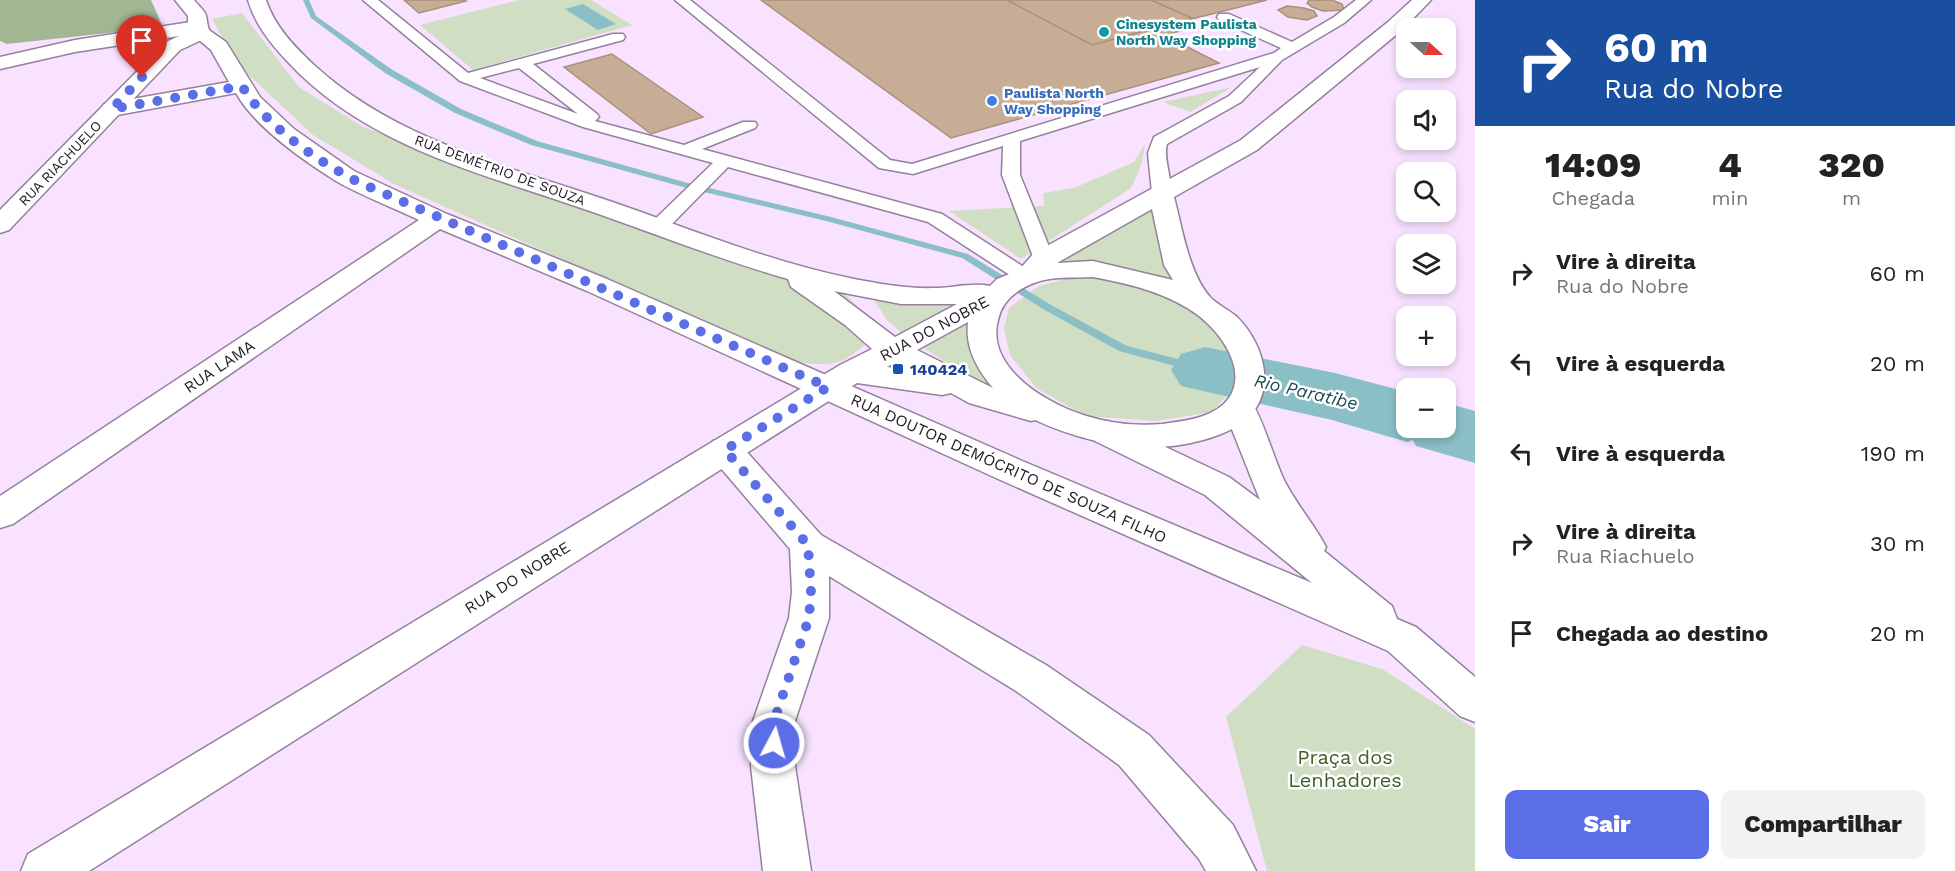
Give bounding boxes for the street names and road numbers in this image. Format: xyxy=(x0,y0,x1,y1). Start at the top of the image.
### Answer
street label: RUA RIACHUELO xyxy=(15,117,105,209)
street label: RUA DEMÉTRIO DE SOUZA xyxy=(412,132,588,208)
street label: RUA DO NOBRE xyxy=(876,292,992,365)
street label: RUA LAMA xyxy=(180,336,259,397)
street label: RUA DOUTOR DEMÓCRITO DE SOUZA FILHO xyxy=(848,390,1170,547)
street label: RUA DO NOBRE xyxy=(461,537,574,618)

